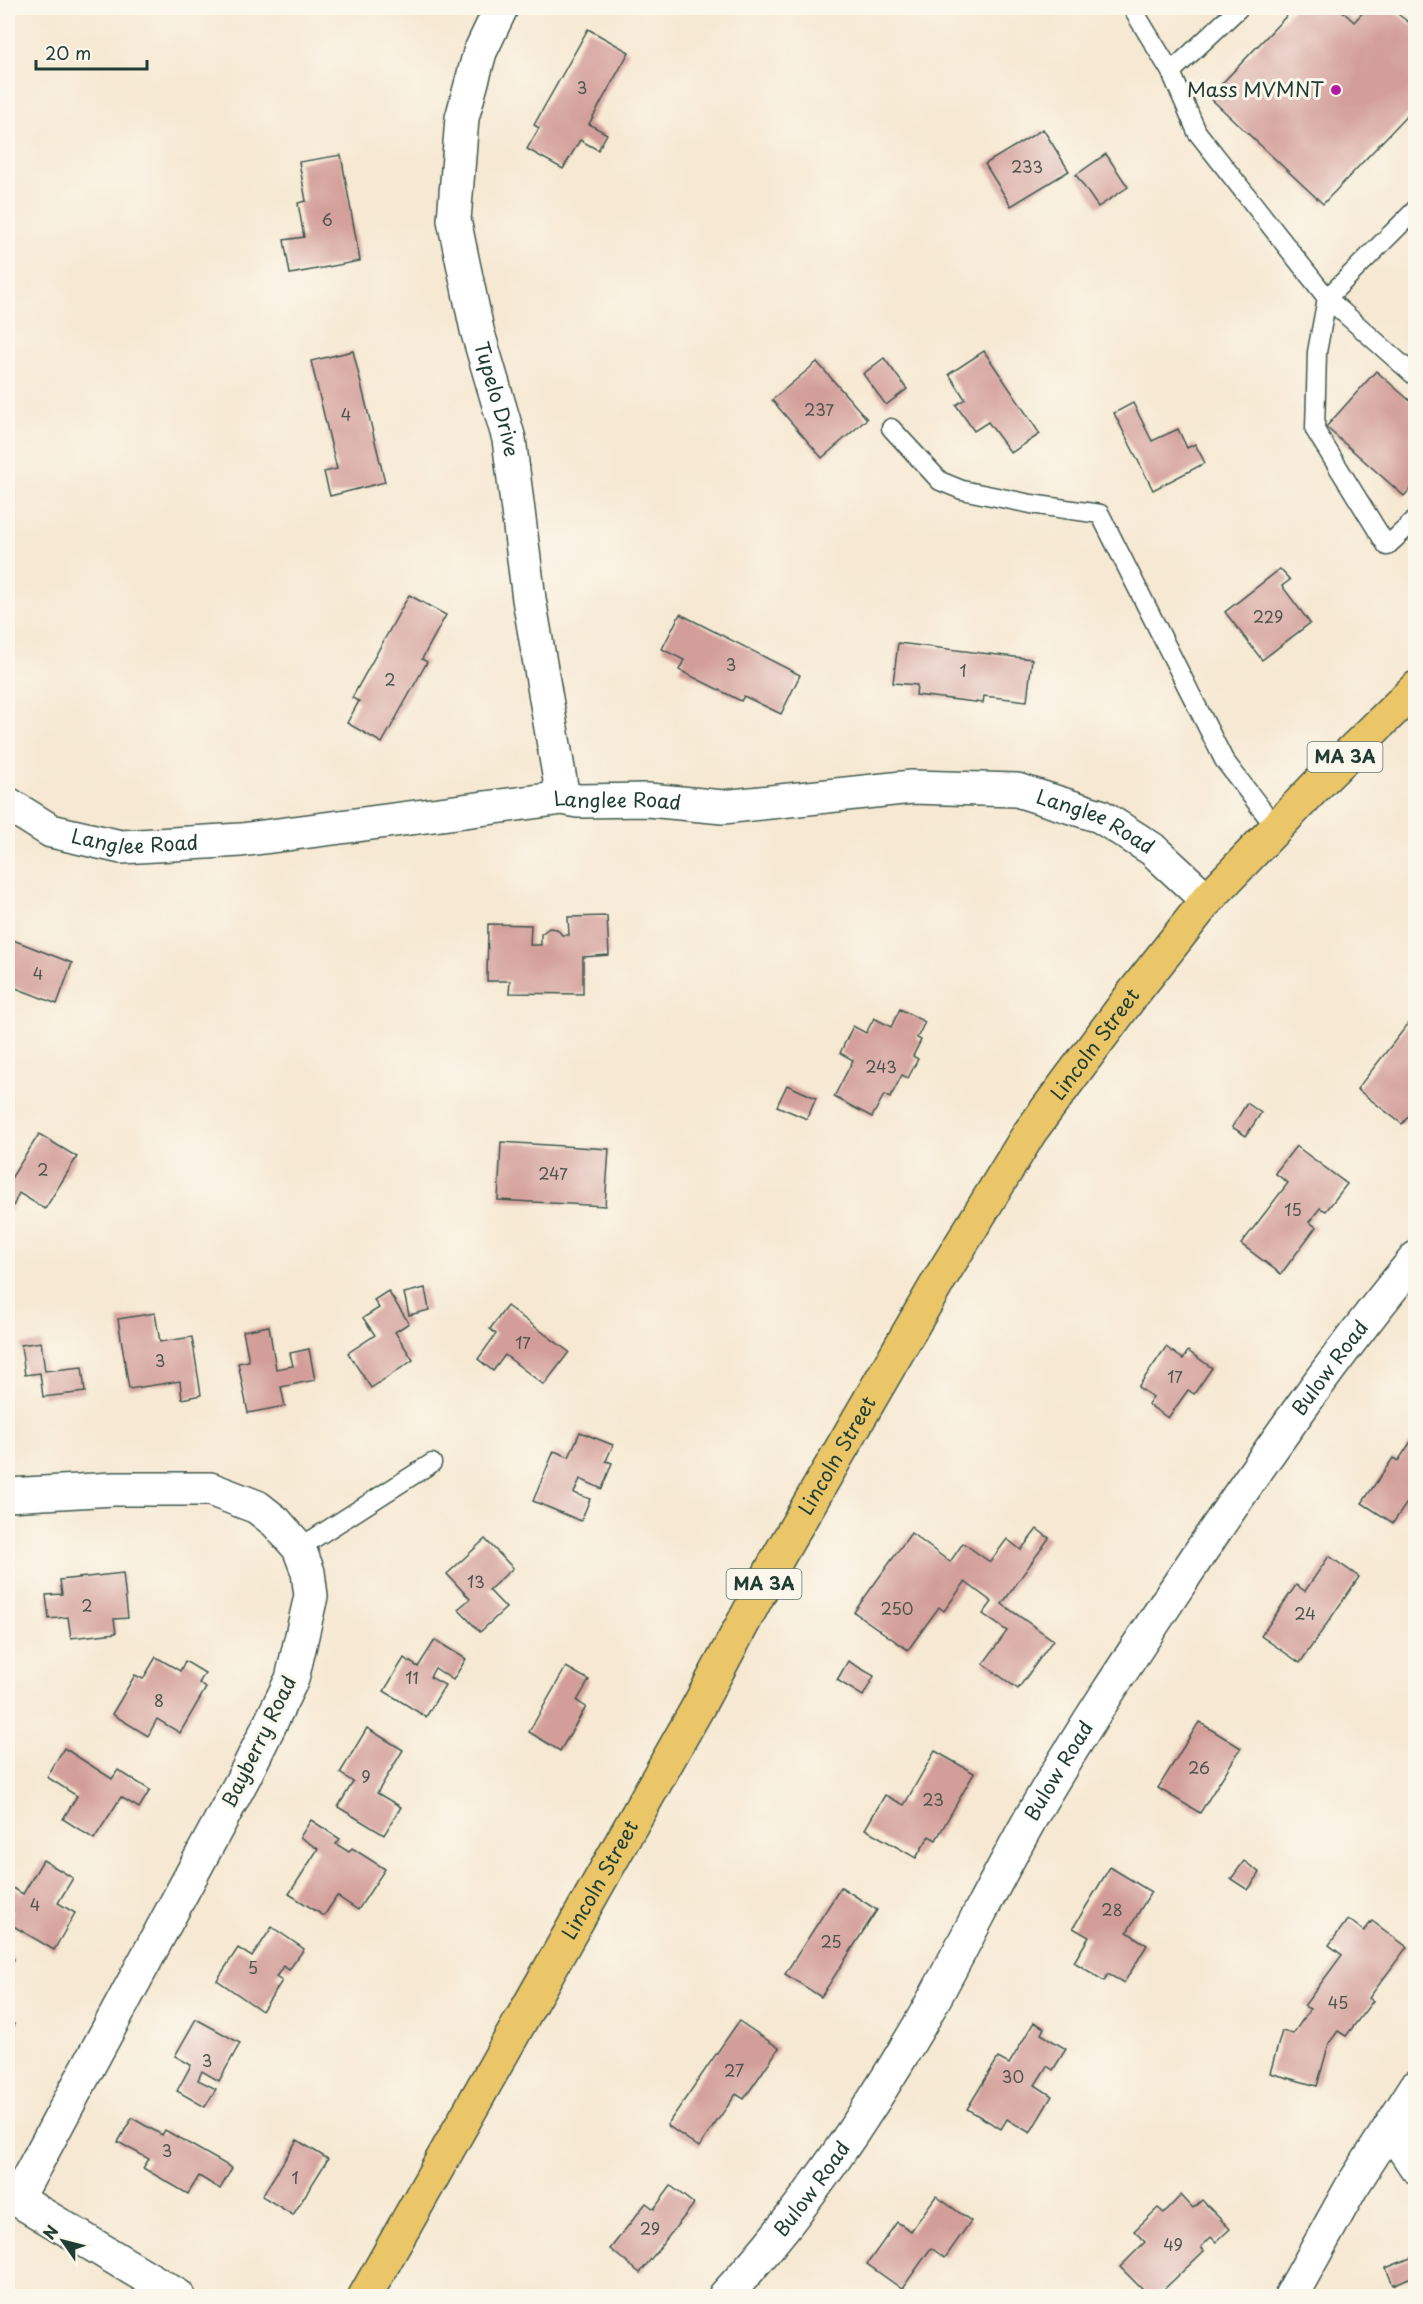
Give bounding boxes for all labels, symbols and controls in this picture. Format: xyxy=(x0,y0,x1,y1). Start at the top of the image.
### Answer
scale bar xyxy=(36,33,147,71)
text: 20 m xyxy=(45,39,91,66)
place label: Mass MVMNT xyxy=(1187,74,1324,104)
house number: 3 xyxy=(577,75,587,99)
marker: Mass MVMNT xyxy=(1329,83,1343,97)
house number: 233 xyxy=(1011,154,1043,178)
house number: 6 xyxy=(321,207,333,231)
street label: Tupelo Drive xyxy=(467,338,527,459)
house number: 237 xyxy=(804,397,834,421)
house number: 4 xyxy=(341,402,351,426)
house number: 229 xyxy=(1253,604,1283,628)
house number: 3 xyxy=(726,652,736,676)
house number: 1 xyxy=(959,658,967,682)
house number: 2 xyxy=(384,667,396,691)
road number: MA 3A xyxy=(1308,742,1382,772)
street label: Langlee Road xyxy=(1033,781,1161,861)
street label: Langlee Road xyxy=(551,782,683,817)
street label: Langlee Road xyxy=(69,820,199,861)
house number: 4 xyxy=(33,961,43,985)
street label: Lincoln Street xyxy=(1043,981,1146,1106)
house number: 243 xyxy=(865,1054,897,1078)
house number: 2 xyxy=(37,1157,49,1181)
house number: 247 xyxy=(538,1161,568,1185)
house number: 15 xyxy=(1284,1197,1302,1221)
street label: Bulow Road xyxy=(1284,1313,1375,1421)
house number: 17 xyxy=(515,1330,531,1354)
house number: 3 xyxy=(155,1348,165,1372)
house number: 17 xyxy=(1167,1364,1183,1388)
street label: Lincoln Street xyxy=(790,1390,883,1520)
house number: 13 xyxy=(467,1569,485,1593)
road number: MA 3A xyxy=(726,1569,801,1599)
house number: 2 xyxy=(81,1593,93,1617)
house number: 250 xyxy=(881,1596,913,1620)
house number: 24 xyxy=(1294,1601,1316,1625)
house number: 11 xyxy=(405,1665,419,1689)
street label: Bayberry Road xyxy=(213,1670,303,1813)
house number: 8 xyxy=(154,1688,164,1712)
street label: Bulow Road xyxy=(1016,1715,1100,1826)
house number: 26 xyxy=(1188,1755,1210,1779)
house number: 9 xyxy=(361,1764,371,1788)
house number: 23 xyxy=(922,1787,944,1811)
street label: Lincoln Street xyxy=(554,1814,645,1945)
house number: 4 xyxy=(30,1892,40,1916)
house number: 28 xyxy=(1101,1897,1123,1921)
house number: 25 xyxy=(820,1929,842,1953)
house number: 5 xyxy=(248,1955,258,1979)
house number: 45 xyxy=(1328,1990,1348,2014)
house number: 3 xyxy=(202,2048,212,2072)
house number: 27 xyxy=(724,2058,744,2082)
house number: 30 xyxy=(1002,2064,1024,2088)
street label: Bulow Road xyxy=(766,2135,857,2243)
house number: 3 xyxy=(162,2138,172,2162)
house number: 1 xyxy=(291,2165,299,2189)
north arrow xyxy=(33,2211,93,2271)
house number: 29 xyxy=(640,2216,660,2240)
text: N xyxy=(36,2220,63,2244)
house number: 49 xyxy=(1163,2232,1183,2256)

